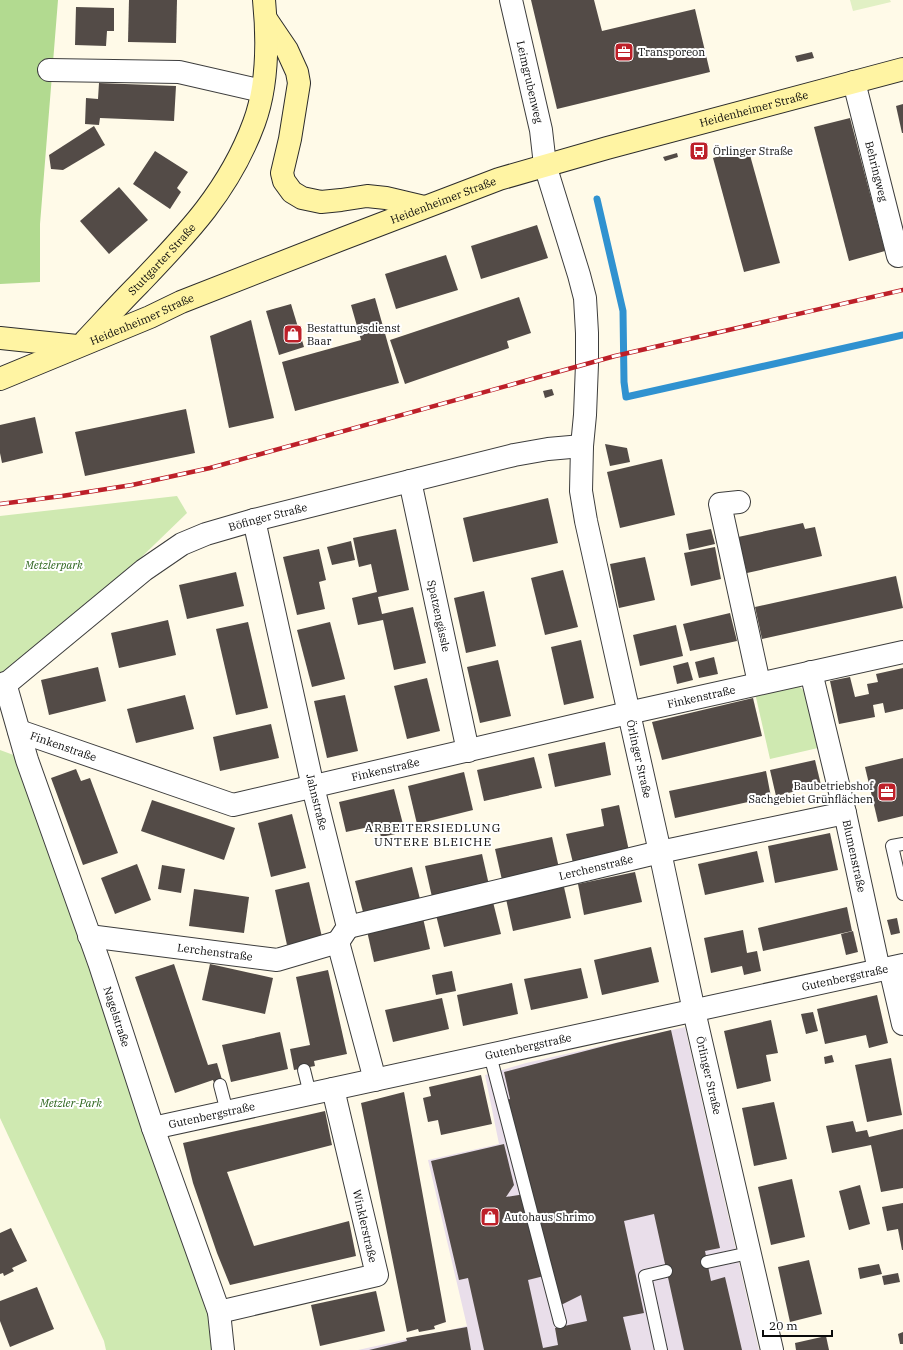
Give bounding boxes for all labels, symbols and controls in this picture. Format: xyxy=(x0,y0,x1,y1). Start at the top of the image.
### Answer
street label: Leimgrubenweg xyxy=(514,39,546,124)
office icon: Transporeon xyxy=(613,41,635,63)
place label: Transporeon xyxy=(638,45,705,59)
street label: Heidenheimer Straße xyxy=(698,88,810,130)
street label: Behringweg xyxy=(862,139,891,203)
bus stop icon: Örlinger Straße xyxy=(688,140,710,162)
place label: Örlinger Straße xyxy=(713,144,793,158)
street label: Heidenheimer Straße xyxy=(388,174,498,227)
street label: Stuttgarter Straße xyxy=(125,220,199,298)
street label: Heidenheimer Straße xyxy=(88,291,196,348)
place label: Bestattungsdienst Baar xyxy=(307,321,401,348)
shop icon: Bestattungsdienst Baar xyxy=(282,323,304,345)
street label: Böfinger Straße xyxy=(227,500,309,534)
park label: Metzlerpark xyxy=(24,558,83,572)
street label: Spatzengässle xyxy=(424,579,454,653)
street label: Finkenstraße xyxy=(666,682,737,711)
street label: Örlinger Straße xyxy=(624,718,655,800)
street label: Finkenstraße xyxy=(28,728,99,764)
street label: Finkenstraße xyxy=(350,755,421,784)
street label: Jahnstraße xyxy=(303,772,331,832)
place label: Baubetriebshof Sachgebiet Grünflächen xyxy=(749,779,874,806)
office icon: Baubetriebshof Sachgebiet Grünflächen xyxy=(876,781,898,803)
street label: Blumenstraße xyxy=(840,818,869,894)
district label: ARBEITERSIEDLUNG UNTERE BLEICHE xyxy=(365,820,501,849)
street label: Lerchenstraße xyxy=(557,852,635,883)
street label: Lerchenstraße xyxy=(176,940,254,964)
street label: Gutenbergstraße xyxy=(800,961,889,994)
street label: Nagelstraße xyxy=(100,985,133,1049)
street label: Gutenbergstraße xyxy=(484,1030,573,1063)
street label: Örlinger Straße xyxy=(693,1035,725,1116)
park label: Metzler-Park xyxy=(39,1096,102,1110)
street label: Gutenbergstraße xyxy=(167,1099,256,1131)
street label: Winklerstraße xyxy=(350,1188,380,1264)
shop icon: Autohaus Shrimo xyxy=(479,1206,501,1228)
place label: Autohaus Shrimo xyxy=(504,1210,594,1224)
scale bar xyxy=(763,1312,832,1338)
text: 20 m xyxy=(769,1318,798,1333)

